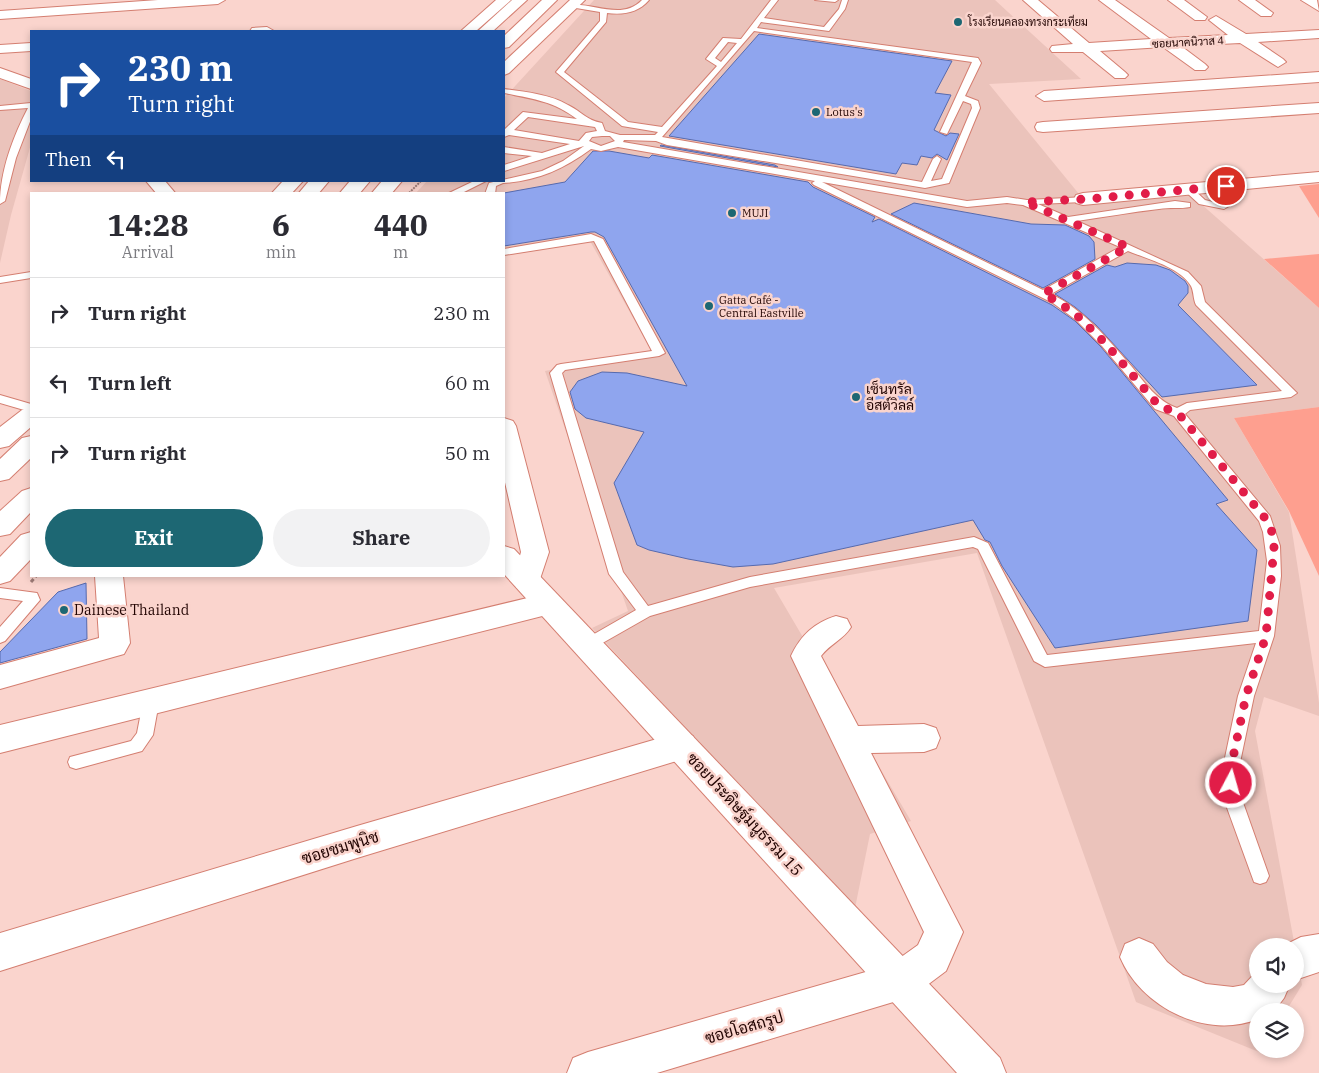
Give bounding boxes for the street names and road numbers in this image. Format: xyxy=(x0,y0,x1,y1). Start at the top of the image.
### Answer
street label: ซอยนาคนิวาส 4 xyxy=(1152,33,1225,51)
street label: ซอยประดิษฐ์มนูธรรม 15 xyxy=(681,747,809,881)
street label: ซอยชมพูนิช xyxy=(299,826,381,870)
street label: ซอยโอสถรูป xyxy=(702,1005,786,1050)

